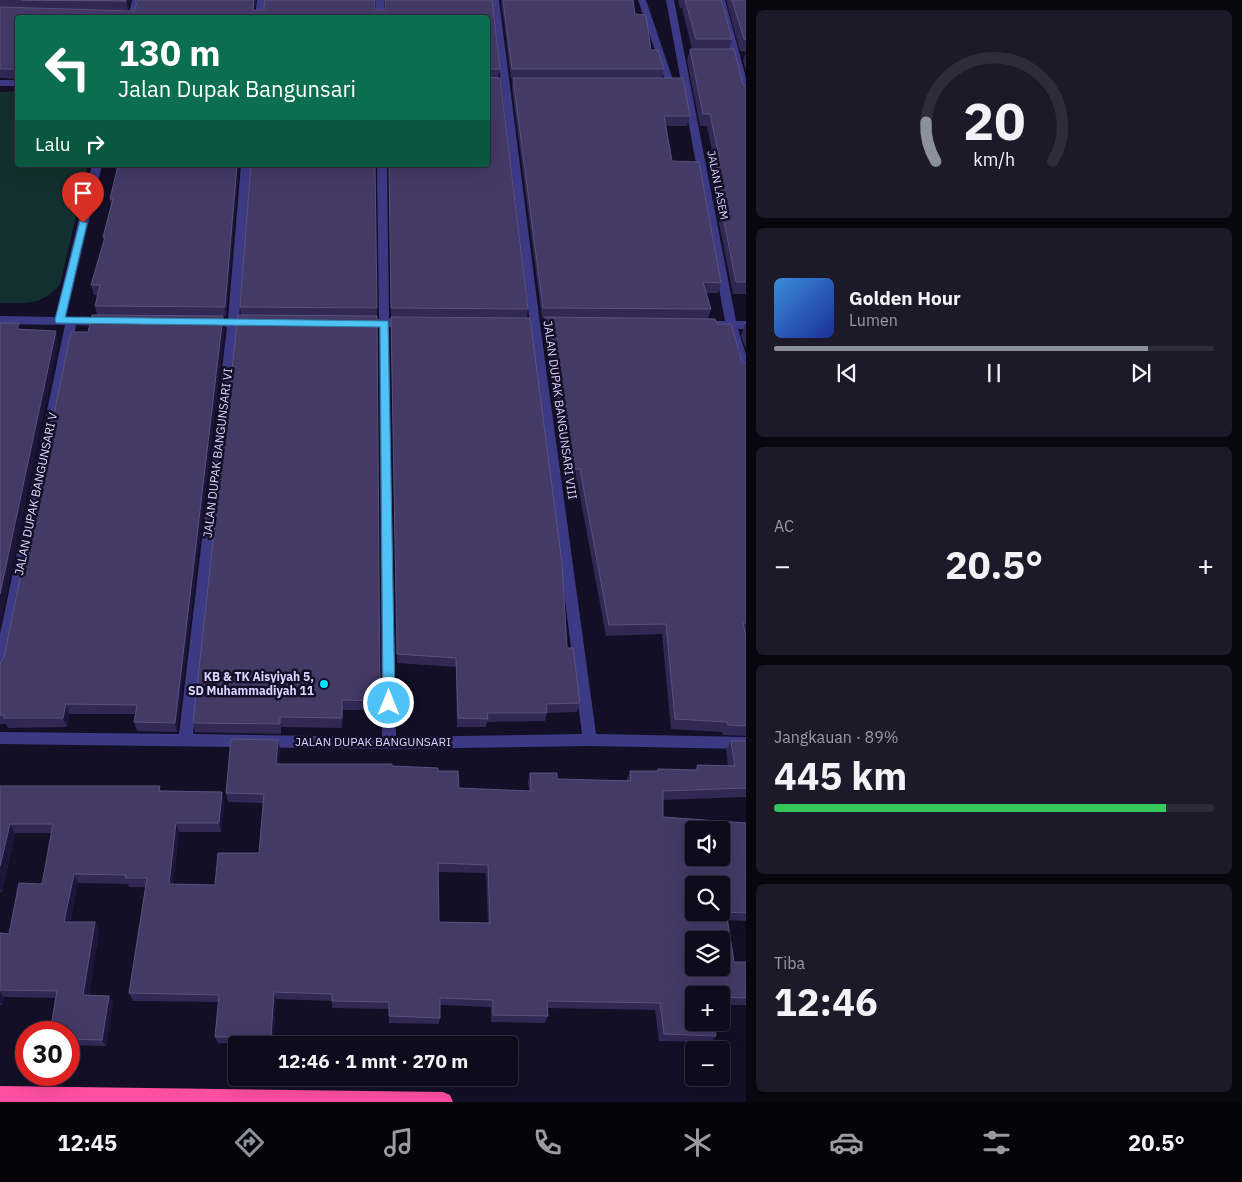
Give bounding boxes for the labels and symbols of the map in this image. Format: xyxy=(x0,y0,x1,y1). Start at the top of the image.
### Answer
street label: JALAN LASEM xyxy=(704,149,732,221)
pin xyxy=(62,172,104,223)
street label: JALAN DUPAK BANGUNSARI VIII xyxy=(541,319,581,501)
street label: JALAN DUPAK BANGUNSARI VI xyxy=(200,367,235,539)
street label: JALAN DUPAK BANGUNSARI V xyxy=(11,410,60,577)
place label: KB & TK Aisyiyah 5, SD Muhammadiyah 11 xyxy=(188,669,314,698)
position arrow xyxy=(362,676,414,728)
marker: KB & TK Aisyiyah 5, SD Muhammadiyah 11 xyxy=(318,678,330,690)
street label: JALAN DUPAK BANGUNSARI xyxy=(295,734,451,749)
speed limit sign: 30 xyxy=(15,1021,80,1086)

